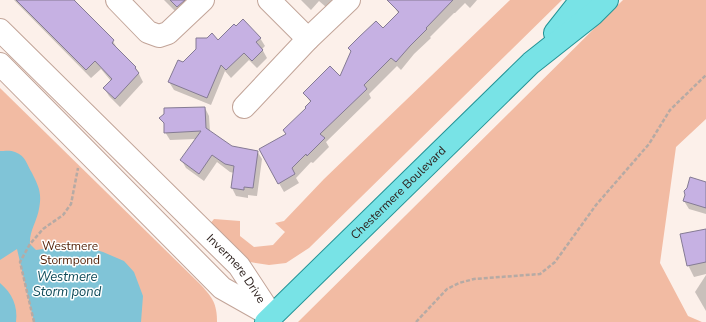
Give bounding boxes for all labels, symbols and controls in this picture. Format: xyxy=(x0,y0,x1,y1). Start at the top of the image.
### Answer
street label: Chestermere Boulevard xyxy=(347,142,449,243)
street label: Invermere Drive xyxy=(203,230,269,306)
park label: Westmere Stormpond xyxy=(40,238,100,268)
water label: Westmere Storm pond xyxy=(33,268,102,301)

